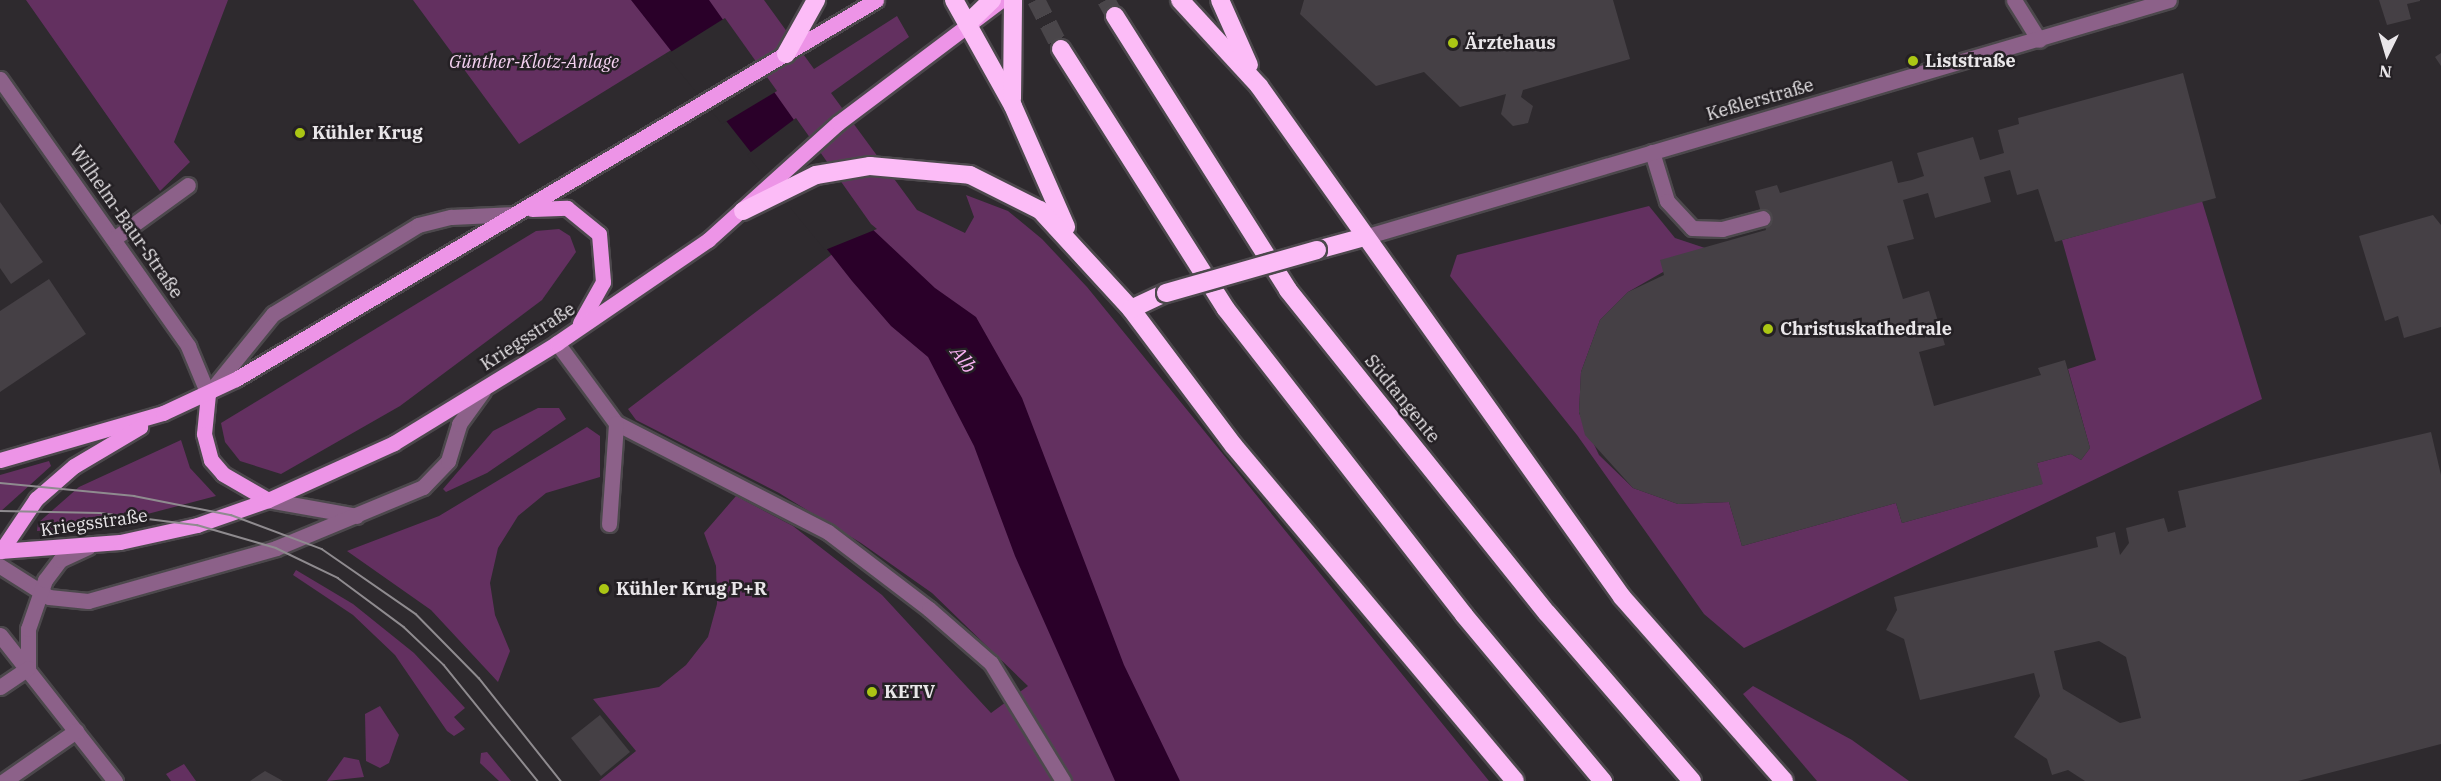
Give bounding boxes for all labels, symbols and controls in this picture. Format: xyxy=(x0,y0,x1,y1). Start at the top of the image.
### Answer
north arrow xyxy=(2357,24,2417,84)
place label: Ärztehaus xyxy=(1465,32,1556,54)
marker: Ärztehaus xyxy=(1446,36,1460,50)
place label: Liststraße xyxy=(1925,50,2016,72)
park label: Günther-Klotz-Anlage xyxy=(449,51,619,73)
marker: Liststraße xyxy=(1906,54,1920,68)
text: N xyxy=(2378,61,2393,82)
street label: Keßlerstraße xyxy=(1704,74,1816,126)
place label: Kühler Krug xyxy=(312,122,423,144)
marker: Kühler Krug xyxy=(293,126,307,140)
street label: Wilhelm-Baur-Straße xyxy=(65,141,187,303)
street label: Kriegsstraße xyxy=(477,298,579,376)
place label: Christuskathedrale xyxy=(1780,318,1952,340)
marker: Christuskathedrale xyxy=(1761,322,1775,336)
water label: Alb xyxy=(946,340,982,378)
street label: Südtangente xyxy=(1360,351,1444,447)
street label: Kriegsstraße xyxy=(39,505,149,541)
place label: Kühler Krug P+R xyxy=(616,578,767,600)
marker: Kühler Krug P+R xyxy=(597,582,611,596)
place label: KETV xyxy=(884,681,935,703)
marker: KETV xyxy=(865,685,879,699)

